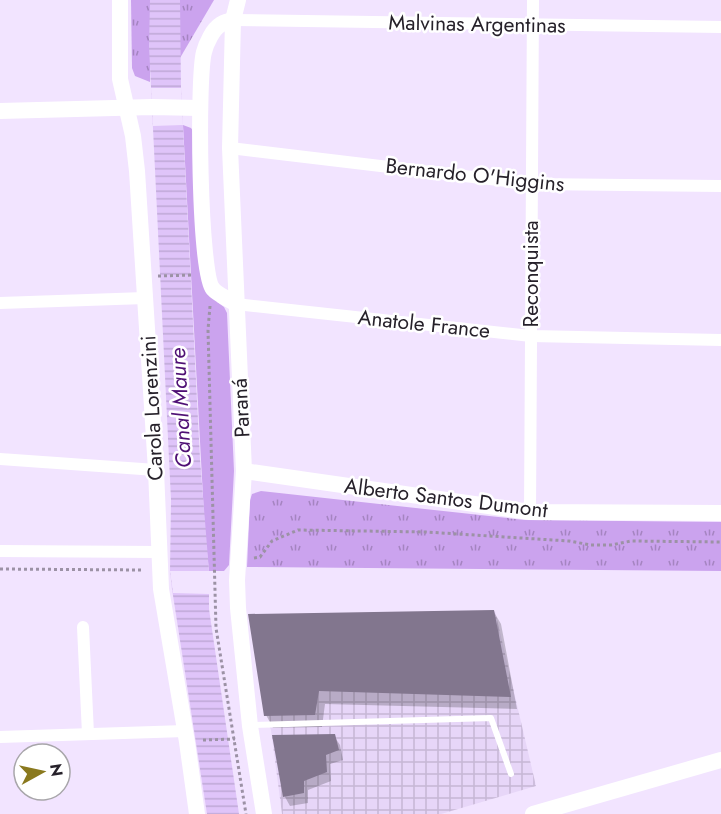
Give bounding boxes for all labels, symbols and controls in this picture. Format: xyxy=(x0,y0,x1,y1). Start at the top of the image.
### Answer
street label: Malvinas Argentinas xyxy=(388,7,566,41)
street label: Bernardo O'Higgins xyxy=(384,151,566,199)
street label: Reconquista xyxy=(516,220,546,328)
street label: Anatole France xyxy=(356,302,492,346)
street label: Carola Lorenzini xyxy=(133,335,171,481)
water label: Canal Maure xyxy=(161,347,199,469)
street label: Paraná xyxy=(224,378,258,438)
street label: Alberto Santos Dumont xyxy=(343,471,549,525)
north arrow xyxy=(12,742,72,802)
text: N xyxy=(44,762,69,778)

